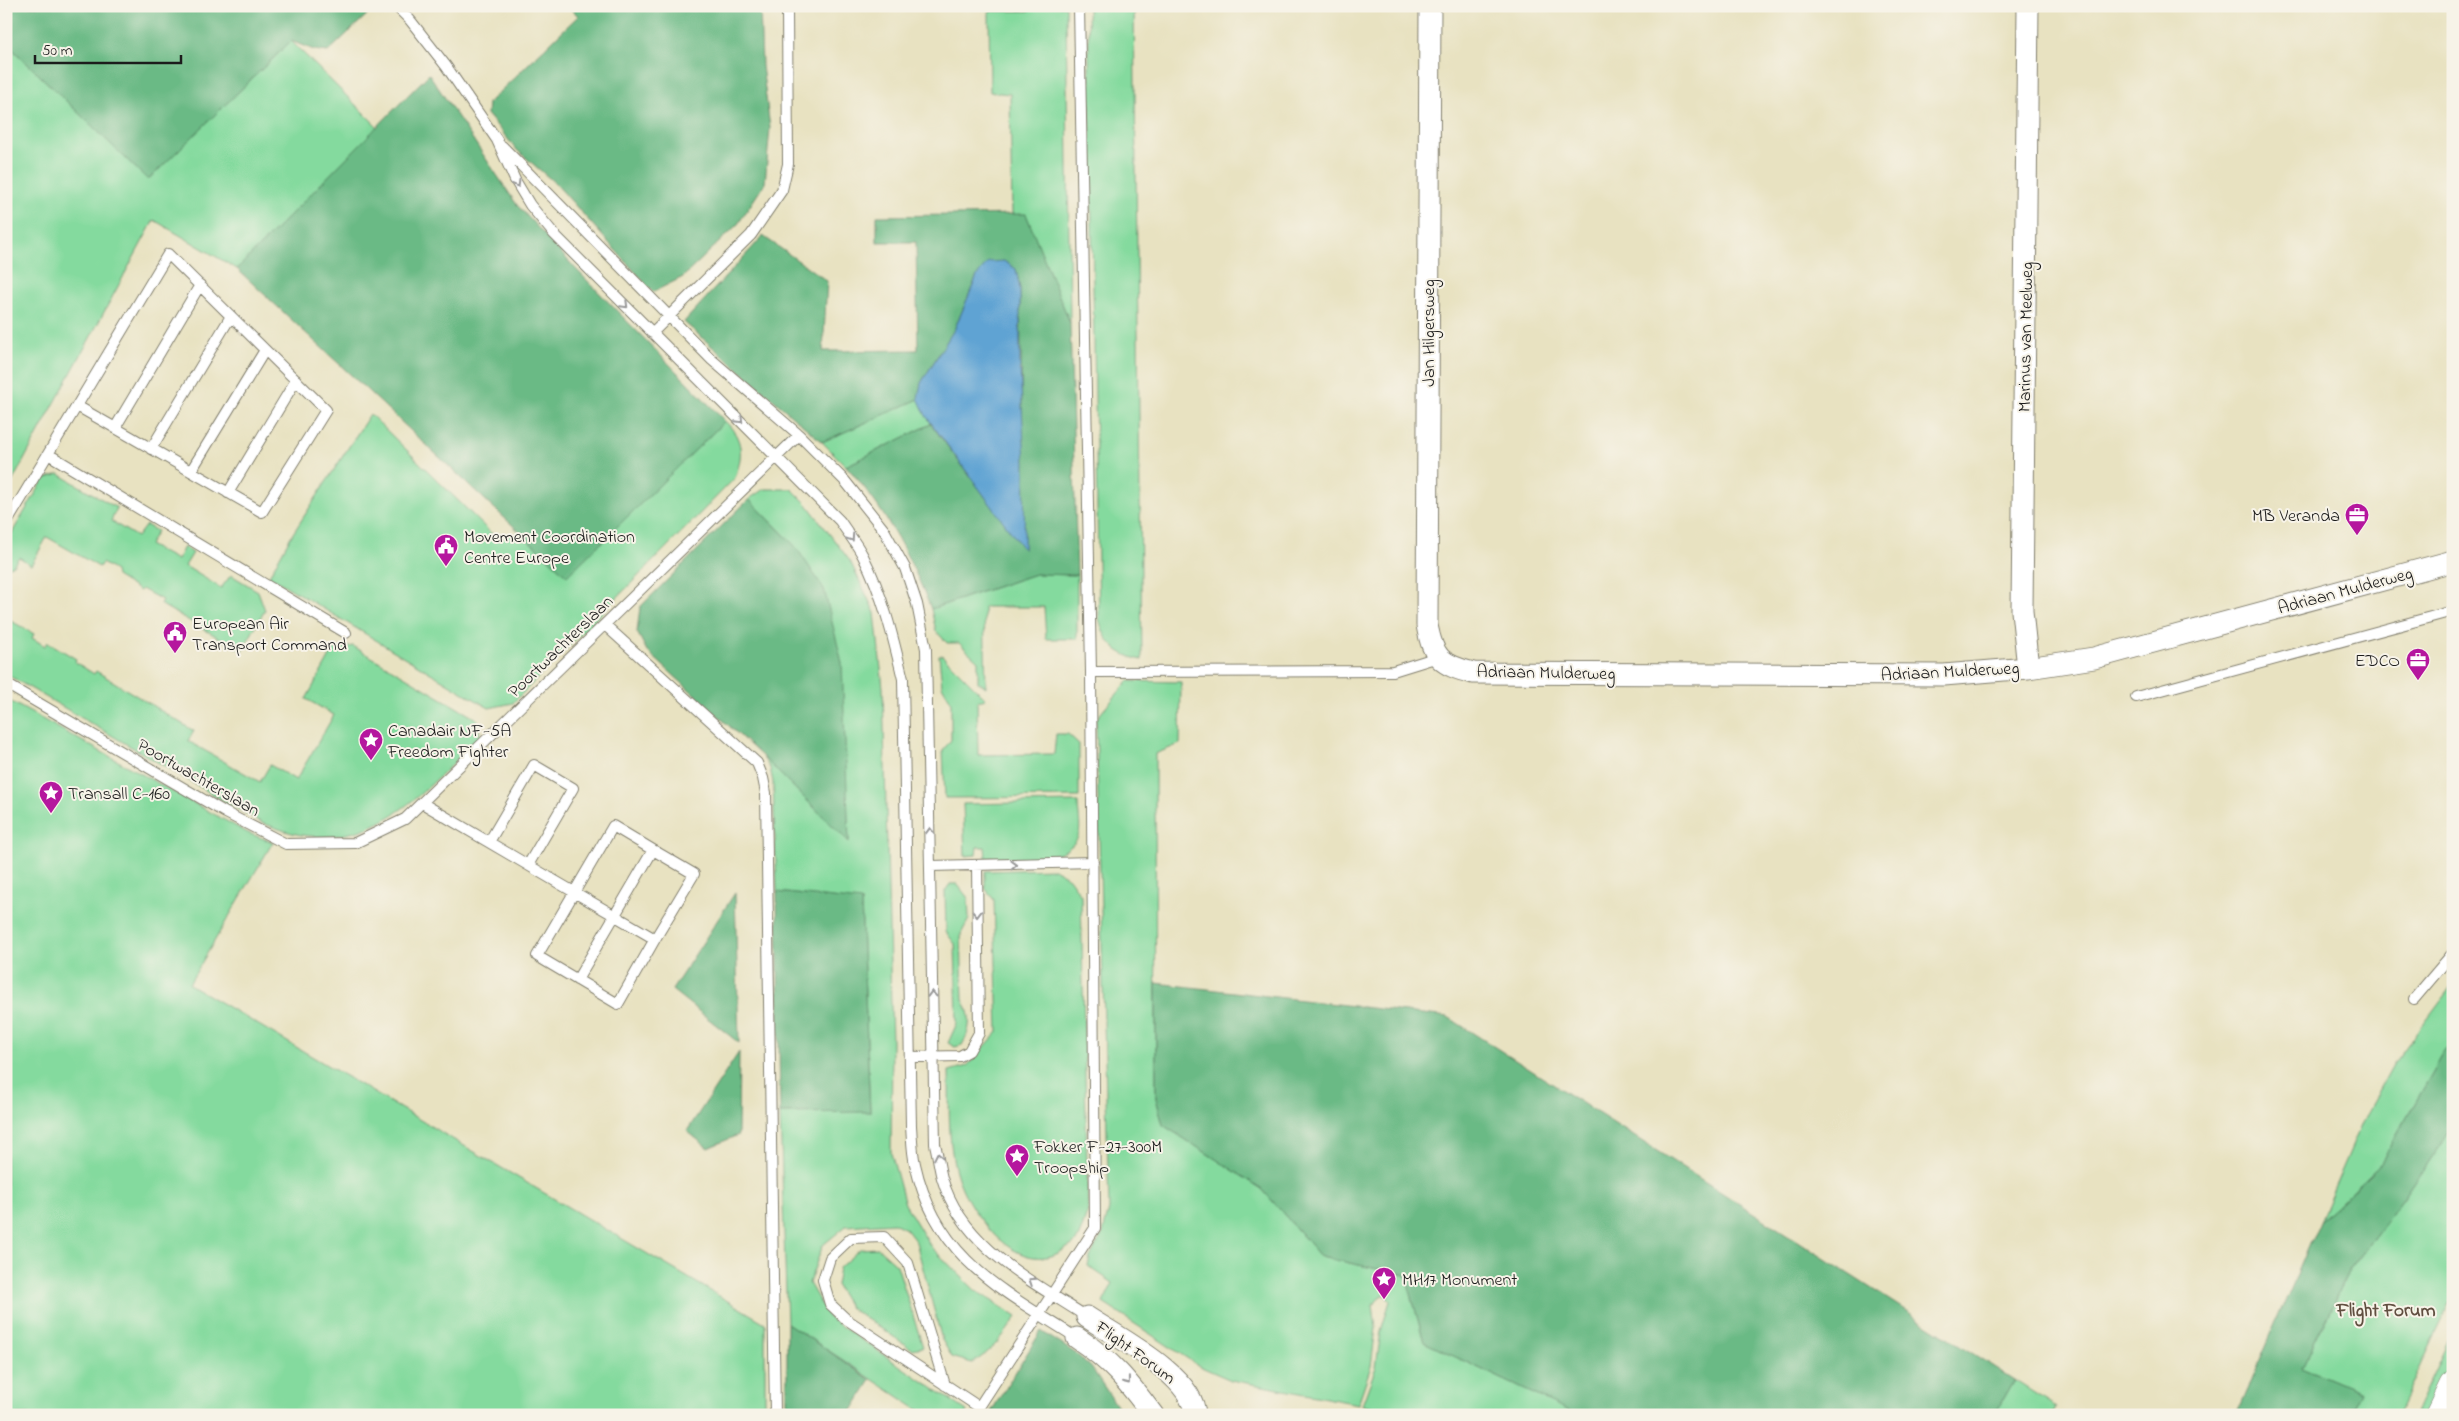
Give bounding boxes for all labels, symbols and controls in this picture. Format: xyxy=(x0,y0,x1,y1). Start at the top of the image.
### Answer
scale bar xyxy=(35,32,181,64)
text: 50 m xyxy=(42,40,73,62)
one-way arrow xyxy=(511,179,521,188)
street label: Marinus van Meelweg xyxy=(2013,262,2042,412)
street label: Jan Hilgersweg xyxy=(1417,279,1444,387)
one-way arrow xyxy=(619,299,628,308)
one-way arrow xyxy=(734,414,743,423)
office icon: MB Veranda xyxy=(2344,502,2370,536)
place label: MB Veranda xyxy=(2252,504,2340,530)
place label: Movement Coordination Centre Europe xyxy=(464,525,635,572)
one-way arrow xyxy=(845,532,854,542)
public building icon: Movement Coordination Centre Europe xyxy=(433,533,459,567)
street label: Adriaan Mulderweg xyxy=(2275,561,2416,623)
street label: Poortwachterslaan xyxy=(503,590,620,705)
place label: European Air Transport Command xyxy=(192,612,347,659)
public building icon: European Air Transport Command xyxy=(162,620,188,654)
office icon: EDCO xyxy=(2405,647,2431,681)
place label: EDCO xyxy=(2355,649,2400,675)
street label: Adriaan Mulderweg xyxy=(1880,656,2020,691)
street label: Adriaan Mulderweg xyxy=(1476,660,1616,689)
place label: Canadair NF-5A Freedom Fighter xyxy=(387,719,511,767)
place icon: Canadair NF-5A Freedom Fighter xyxy=(358,727,384,761)
street label: Poortwachterslaan xyxy=(132,733,264,825)
place icon: Transall C-160 xyxy=(38,780,64,814)
place label: Transall C-160 xyxy=(68,782,170,808)
one-way arrow xyxy=(924,827,935,835)
one-way arrow xyxy=(1010,859,1018,870)
one-way arrow xyxy=(972,911,982,919)
one-way arrow xyxy=(927,990,938,998)
place label: Fokker F-27-300M Troopship xyxy=(1033,1135,1162,1182)
place icon: Fokker F-27-300M Troopship xyxy=(1004,1143,1030,1177)
one-way arrow xyxy=(933,1152,944,1160)
place icon: MH17 Monument xyxy=(1371,1266,1397,1300)
place label: MH17 Monument xyxy=(1402,1268,1517,1294)
one-way arrow xyxy=(1028,1278,1038,1287)
district label: Flight Forum xyxy=(2336,1298,2436,1327)
street label: Flight Forum xyxy=(1088,1315,1180,1392)
one-way arrow xyxy=(1122,1376,1131,1385)

